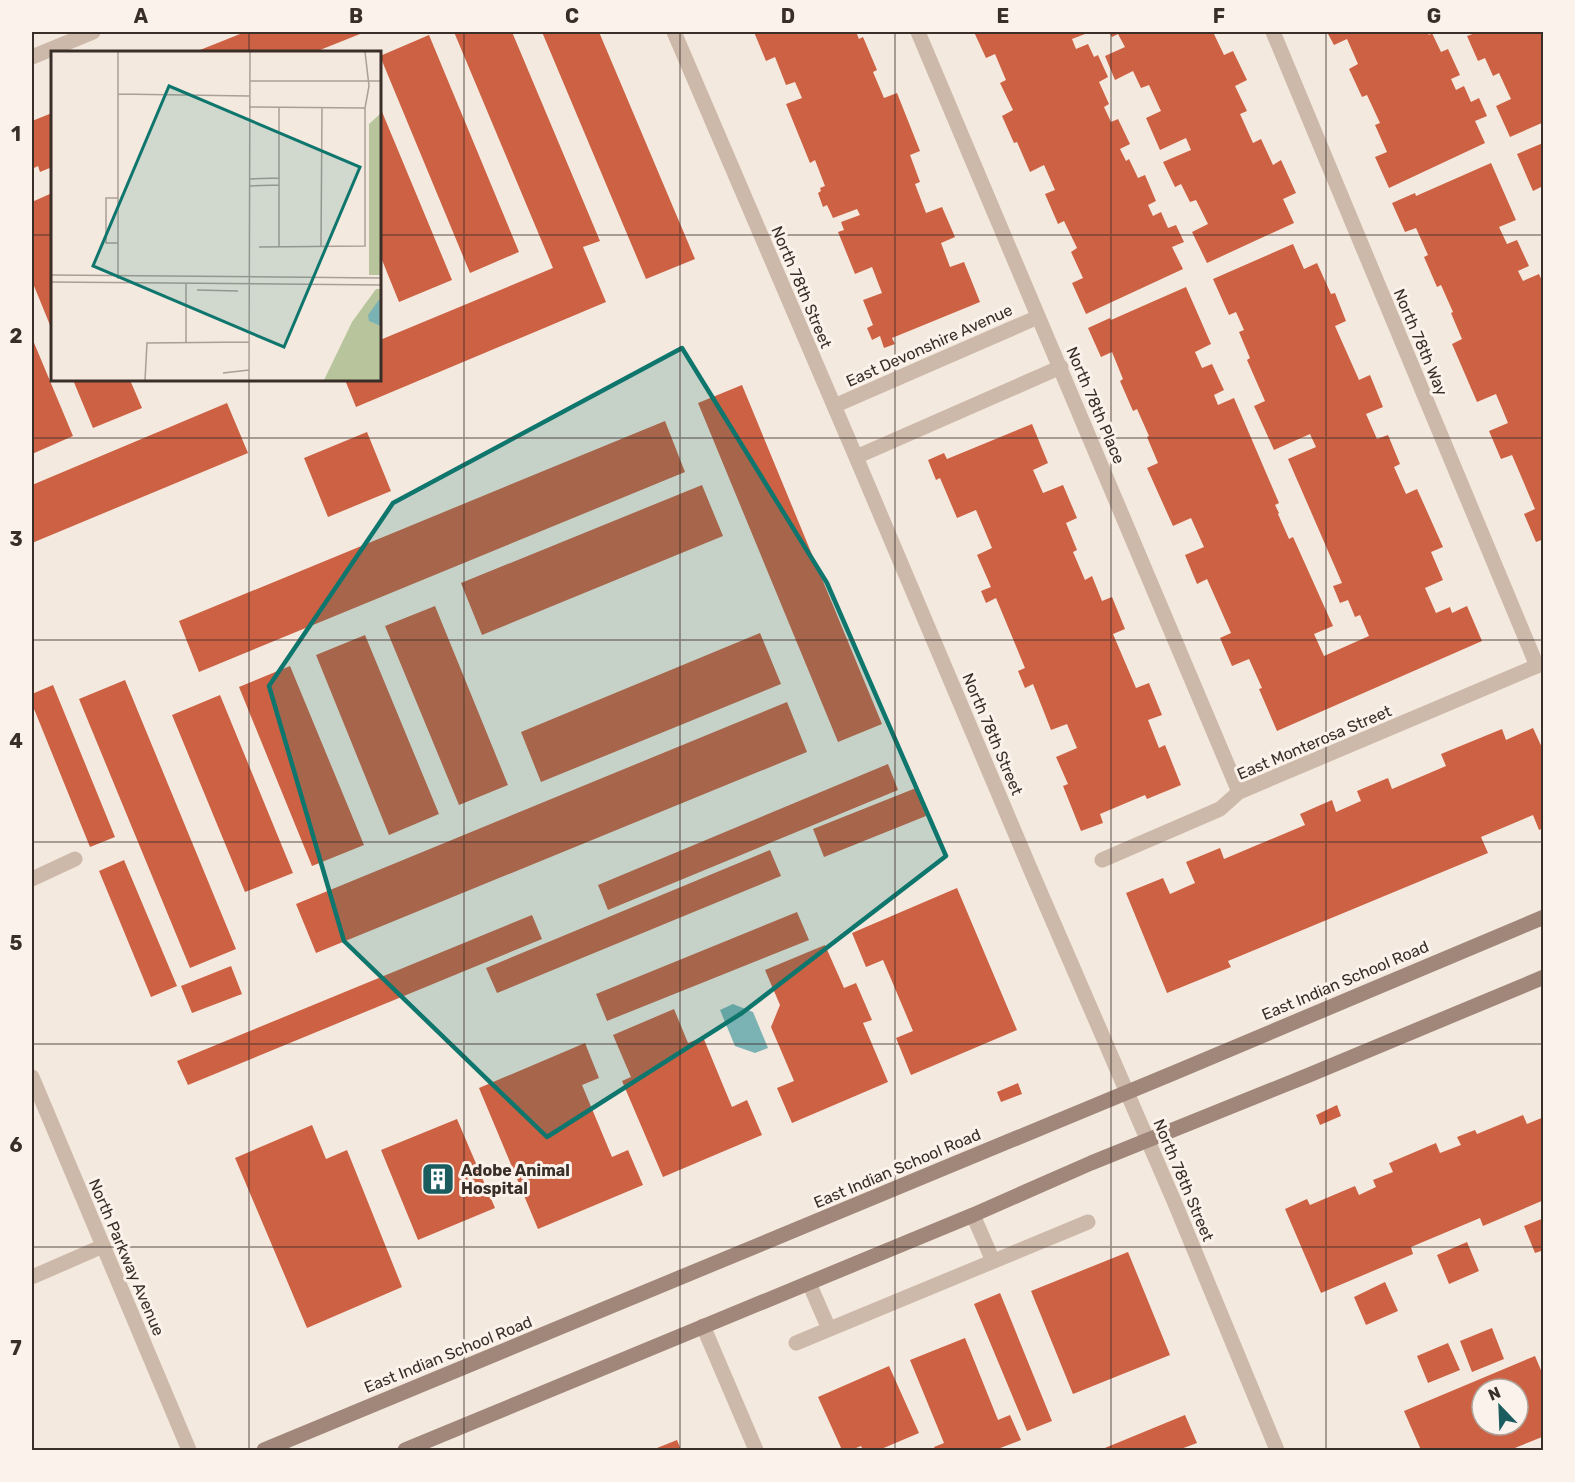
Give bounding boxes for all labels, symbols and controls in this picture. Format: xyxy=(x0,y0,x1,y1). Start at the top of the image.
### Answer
text: A xyxy=(134,4,149,28)
text: B xyxy=(349,4,363,28)
text: C xyxy=(565,4,579,28)
text: D xyxy=(781,4,795,28)
text: E xyxy=(997,4,1009,28)
text: F xyxy=(1213,4,1225,28)
text: G xyxy=(1427,4,1441,28)
inset map xyxy=(51,51,381,381)
text: 1 xyxy=(11,122,21,146)
street label: North 78th Street xyxy=(767,223,836,351)
street label: North 78th Way xyxy=(1389,286,1452,399)
street label: East Devonshire Avenue xyxy=(843,300,1015,391)
text: 2 xyxy=(10,324,23,348)
street label: North 78th Place xyxy=(1062,344,1129,467)
text: 3 xyxy=(9,527,23,551)
street label: North 78th Street xyxy=(958,670,1027,798)
street label: East Monterosa Street xyxy=(1234,701,1394,784)
text: 4 xyxy=(9,729,23,753)
text: 5 xyxy=(10,931,23,955)
street label: East Indian School Road xyxy=(1259,937,1431,1024)
street label: North 78th Street xyxy=(1149,1116,1218,1244)
street label: East Indian School Road xyxy=(811,1125,983,1212)
text: 6 xyxy=(9,1133,23,1157)
building icon: Adobe Animal Hospital xyxy=(420,1161,456,1197)
place label: Adobe Animal Hospital xyxy=(461,1161,570,1198)
street label: North Parkway Avenue xyxy=(85,1176,168,1339)
street label: East Indian School Road xyxy=(361,1312,535,1397)
text: 7 xyxy=(10,1336,22,1360)
north arrow xyxy=(1470,1377,1530,1437)
text: N xyxy=(1485,1383,1503,1405)

